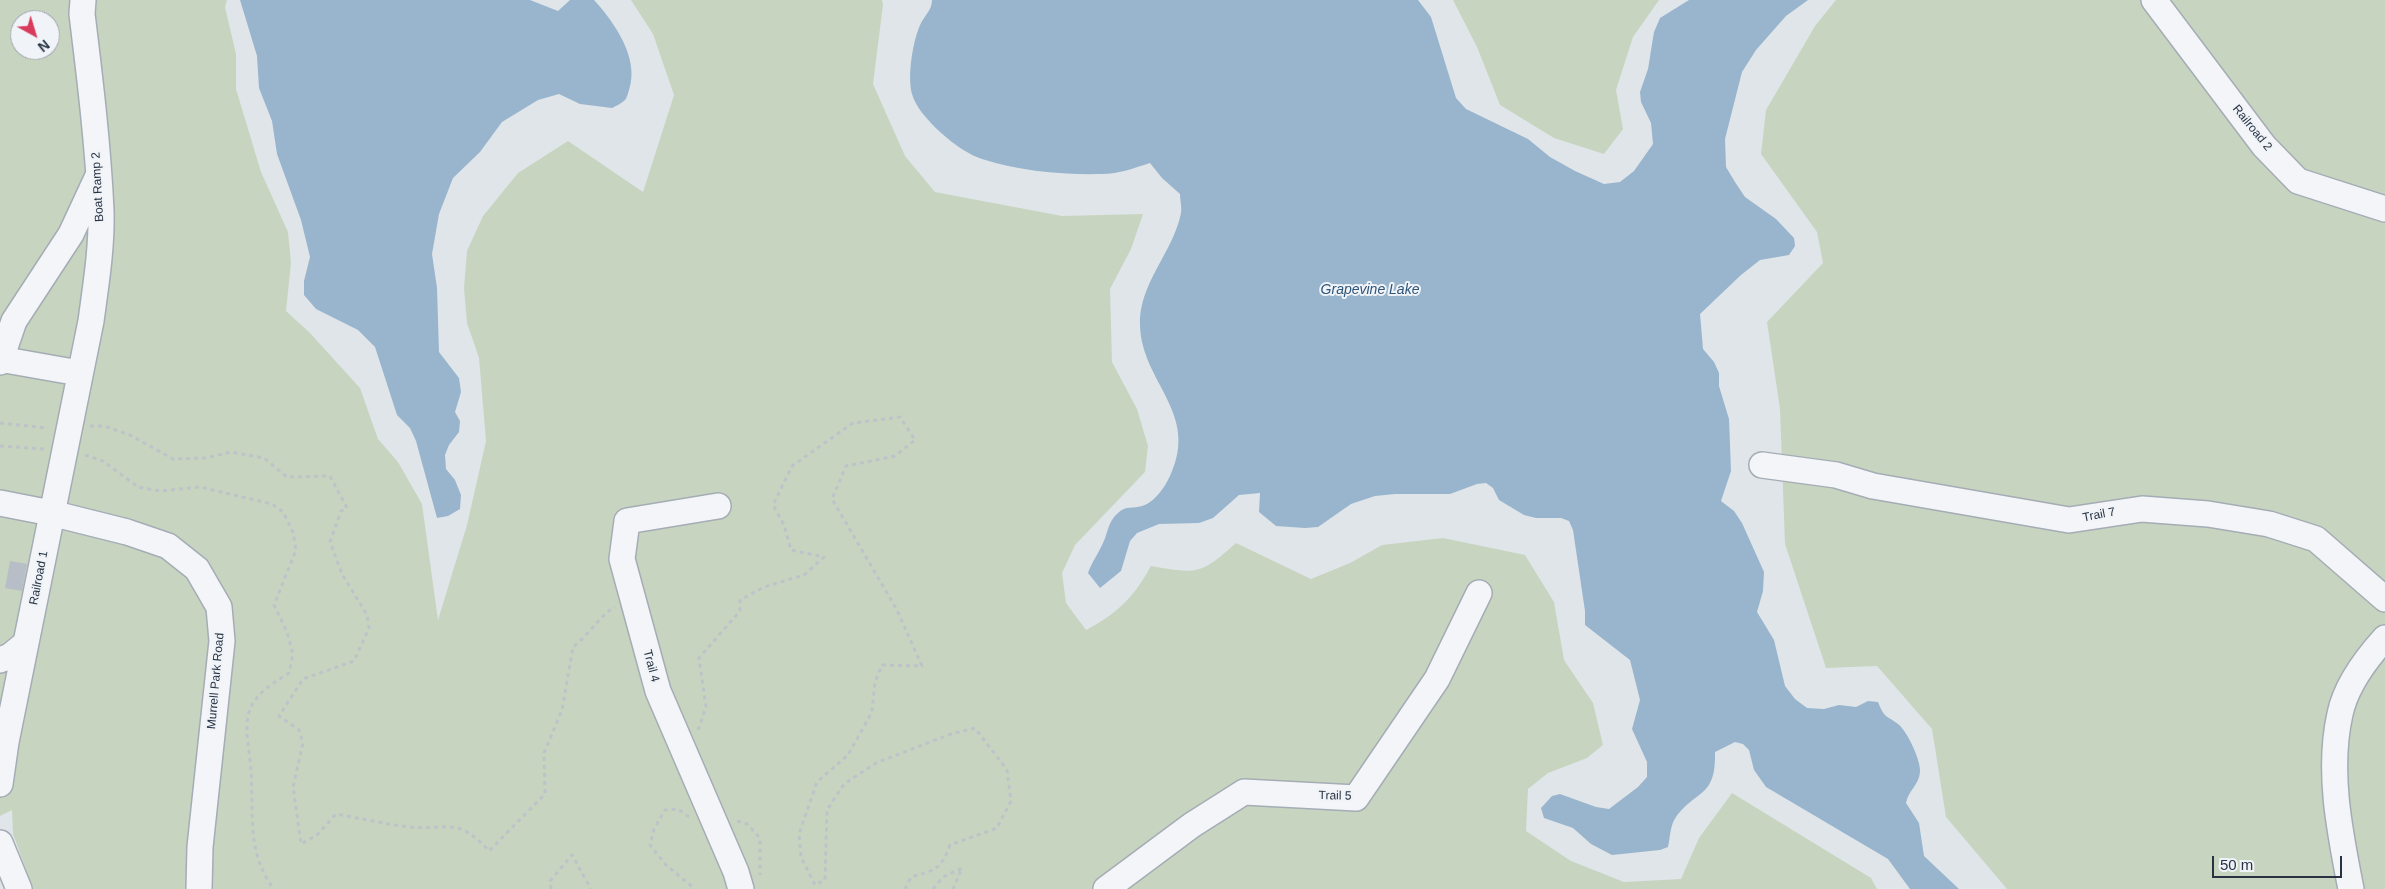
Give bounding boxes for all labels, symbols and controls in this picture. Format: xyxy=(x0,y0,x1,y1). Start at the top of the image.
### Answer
north arrow xyxy=(10,10,60,60)
text: N xyxy=(35,36,53,55)
street label: Railroad 2 xyxy=(2229,102,2275,154)
street label: Boat Ramp 2 xyxy=(89,152,107,222)
water label: Grapevine Lake xyxy=(1321,282,1419,298)
street label: Trail 7 xyxy=(2081,505,2117,525)
street label: Railroad 1 xyxy=(27,550,51,606)
street label: Murrell Park Road xyxy=(205,632,227,730)
street label: Trail 4 xyxy=(640,648,662,684)
street label: Trail 5 xyxy=(1318,789,1352,803)
scale bar xyxy=(2215,846,2345,878)
text: 50 m xyxy=(2220,856,2253,873)

